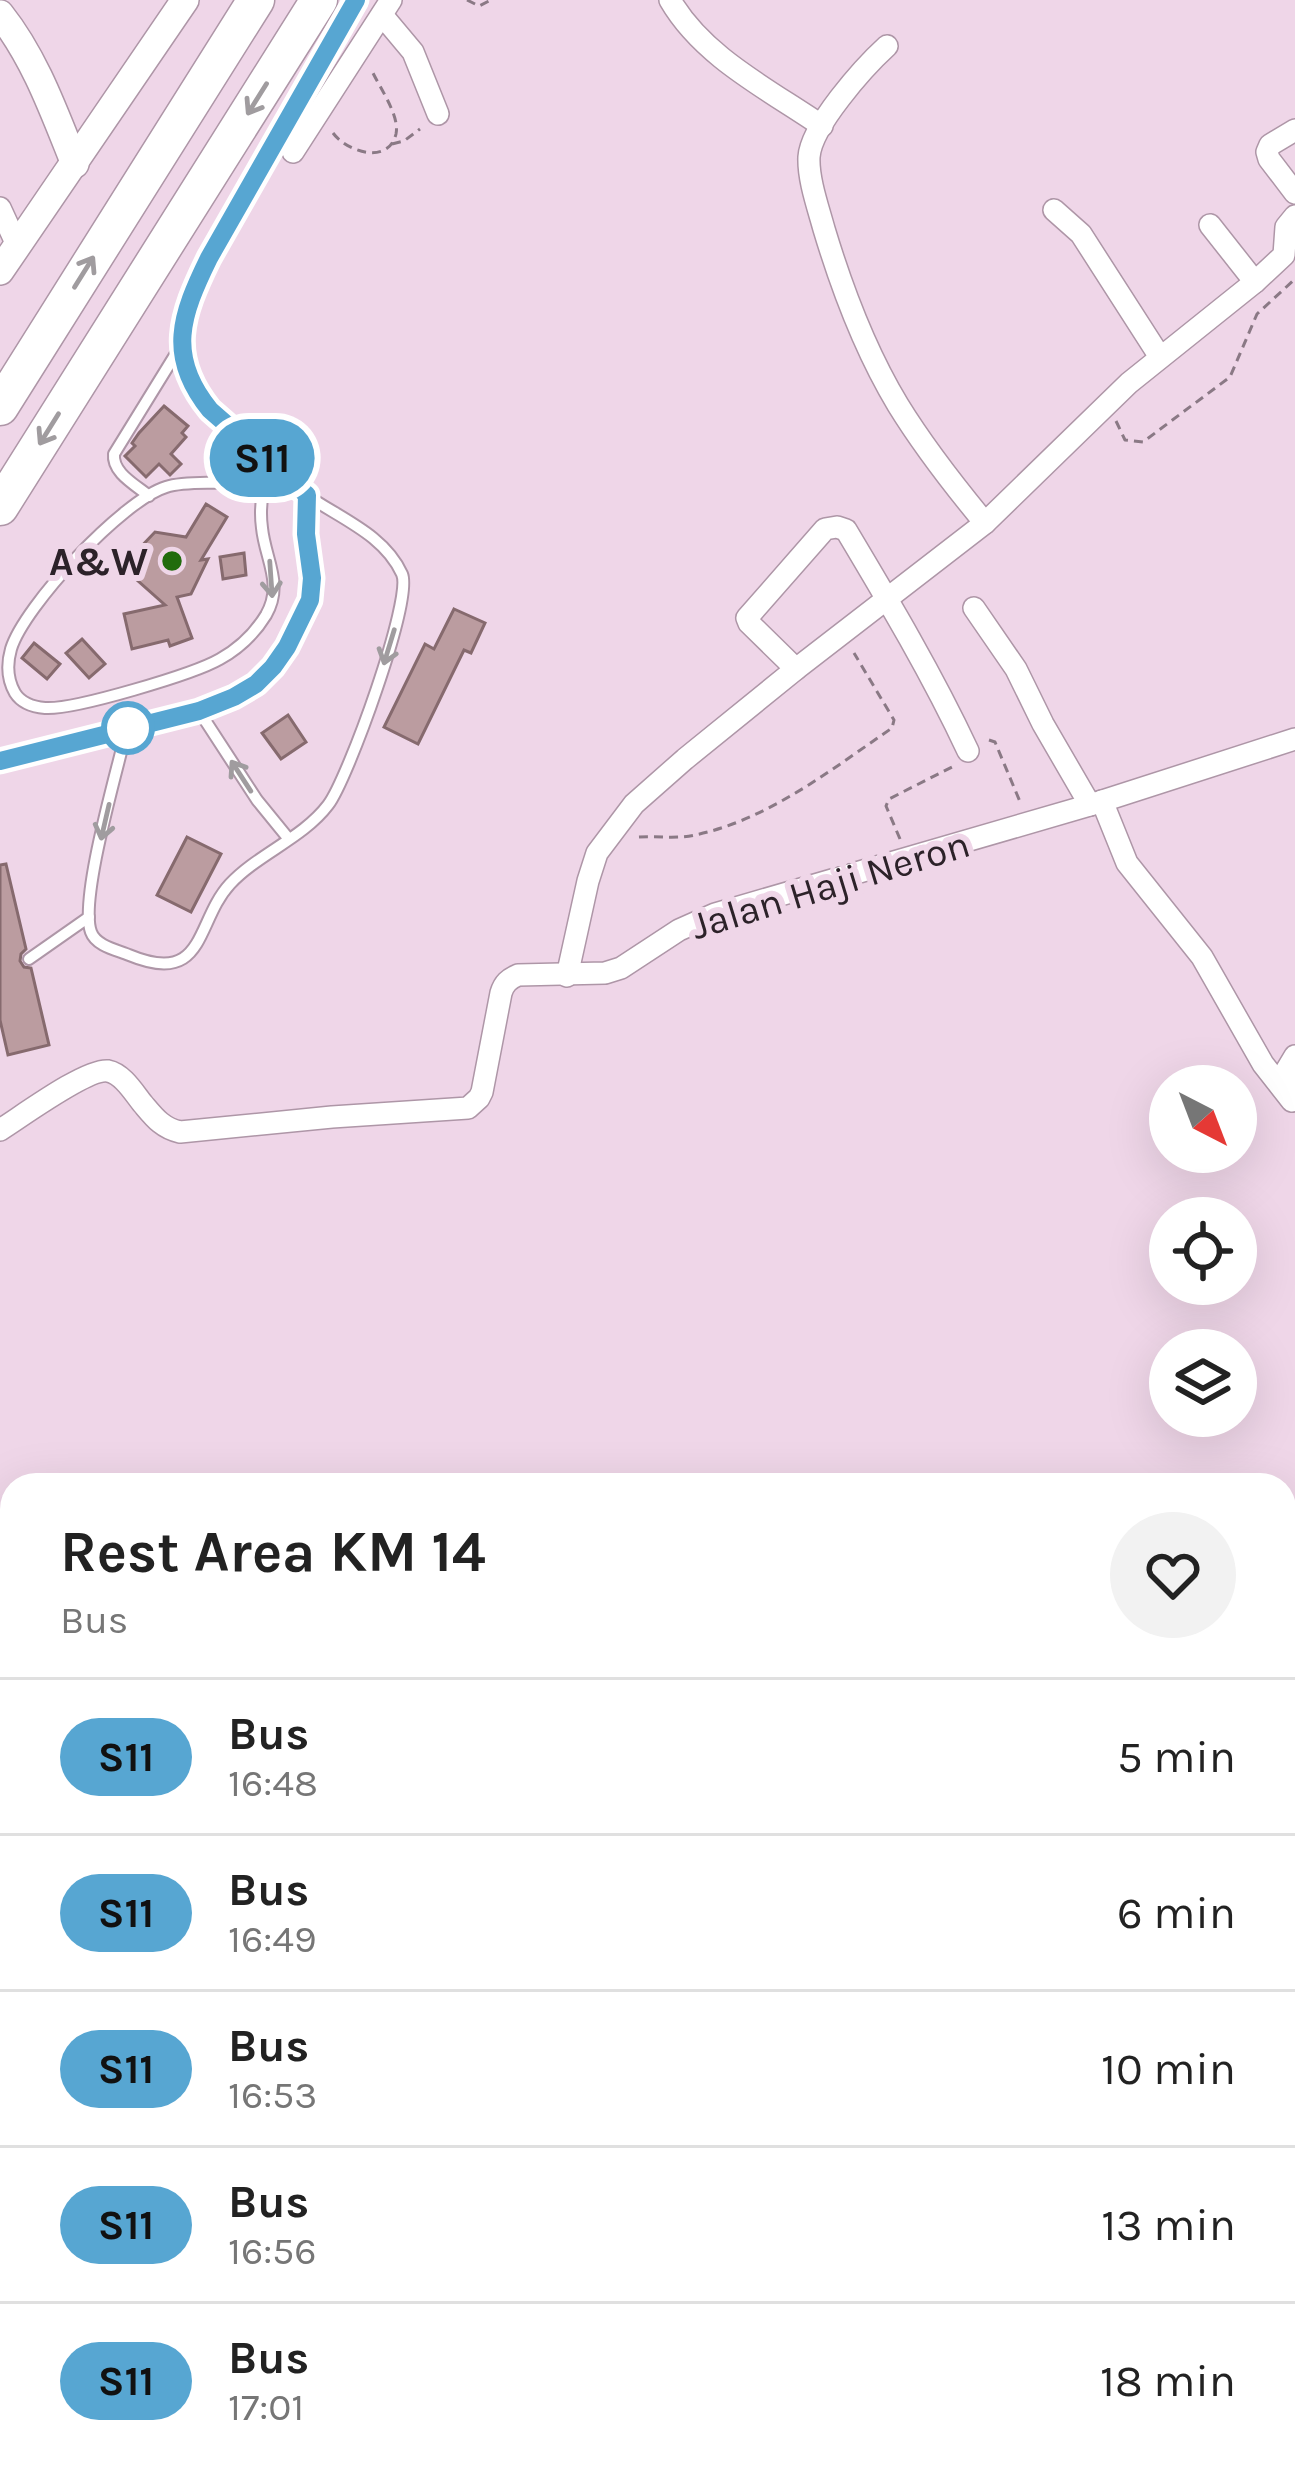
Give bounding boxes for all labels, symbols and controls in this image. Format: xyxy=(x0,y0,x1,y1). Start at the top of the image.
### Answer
one-way arrow xyxy=(245,81,269,115)
one-way arrow xyxy=(72,256,96,290)
one-way arrow xyxy=(37,411,61,445)
line badge: S11 xyxy=(193,419,331,497)
text: S11 xyxy=(234,433,290,483)
place label: A&W xyxy=(49,539,148,585)
marker: A&W xyxy=(159,548,185,574)
one-way arrow xyxy=(259,559,282,598)
one-way arrow xyxy=(377,627,399,665)
unlabelled marker xyxy=(103,703,153,753)
one-way arrow xyxy=(229,760,254,794)
one-way arrow xyxy=(93,802,116,840)
street label: Jalan Haji Neron xyxy=(686,821,975,949)
north arrow xyxy=(1149,1065,1257,1173)
map controls xyxy=(1149,1065,1257,1437)
button: locate xyxy=(1149,1197,1257,1305)
button: layers xyxy=(1149,1329,1257,1437)
button: heart xyxy=(1110,1512,1236,1638)
text: Rest Area KM 14 xyxy=(60,1519,486,1585)
text: Bus xyxy=(60,1597,128,1643)
text: Bus xyxy=(228,1708,309,1760)
text: 5 min xyxy=(1117,1731,1236,1783)
text: S11 xyxy=(98,1732,154,1782)
text: 16:48 xyxy=(228,1760,318,1806)
text: Bus xyxy=(228,1864,309,1916)
text: 6 min xyxy=(1117,1887,1236,1939)
text: S11 xyxy=(98,1888,154,1938)
text: 16:49 xyxy=(228,1916,317,1962)
text: Bus xyxy=(228,2020,309,2072)
text: 10 min xyxy=(1101,2043,1236,2095)
text: S11 xyxy=(98,2044,154,2094)
text: 16:53 xyxy=(228,2072,317,2118)
text: Bus xyxy=(228,2176,309,2228)
text: 13 min xyxy=(1101,2199,1236,2251)
text: S11 xyxy=(98,2200,154,2250)
text: 16:56 xyxy=(228,2228,317,2274)
text: Bus xyxy=(228,2332,309,2384)
text: 18 min xyxy=(1100,2355,1236,2407)
text: S11 xyxy=(98,2356,154,2406)
text: 17:01 xyxy=(228,2384,304,2430)

